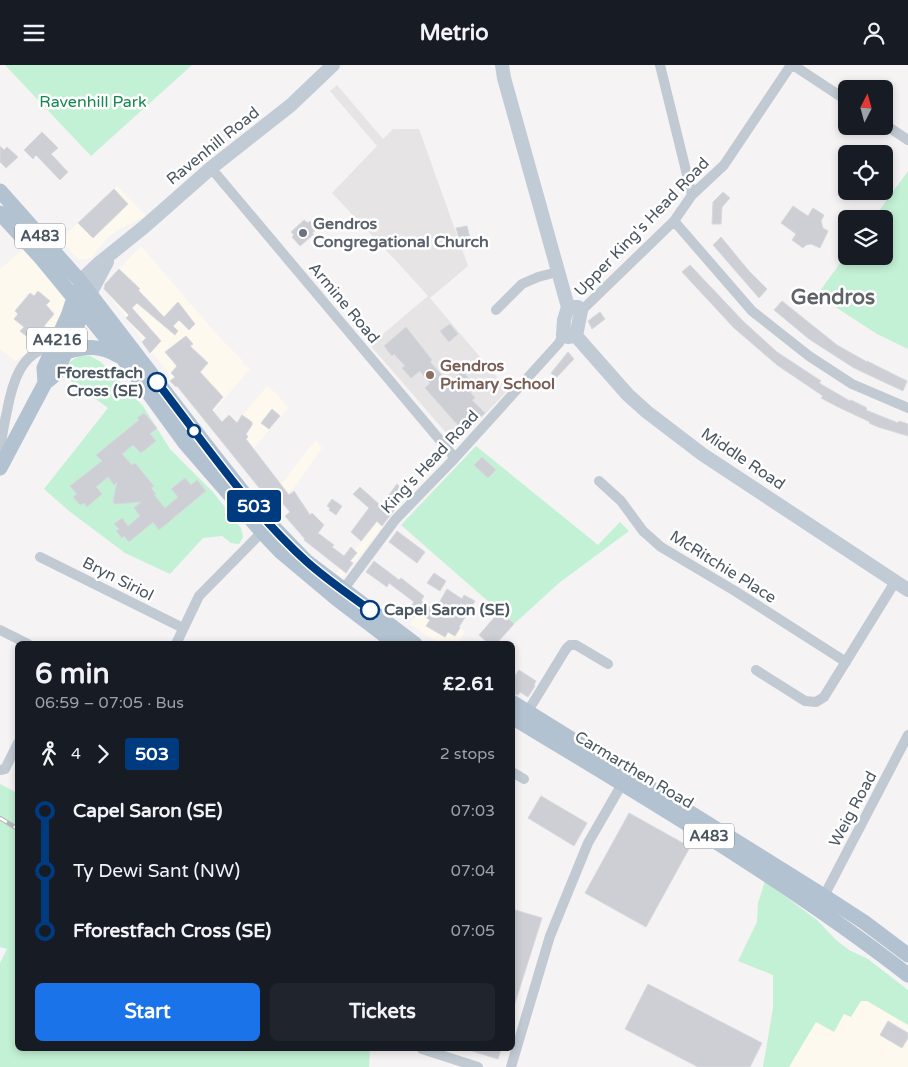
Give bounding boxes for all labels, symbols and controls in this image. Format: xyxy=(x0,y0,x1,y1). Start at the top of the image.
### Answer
icon: menu xyxy=(20,19,48,47)
icon: person xyxy=(860,19,888,47)
text: Metrio xyxy=(419,20,489,46)
north arrow xyxy=(838,80,892,135)
map controls xyxy=(838,80,893,265)
park label: Ravenhill Park xyxy=(39,92,147,112)
street label: Ravenhill Road xyxy=(163,103,263,189)
button: locate xyxy=(838,145,893,200)
street label: Upper King's Head Road xyxy=(570,153,714,301)
button: layers xyxy=(838,210,893,265)
place label: Gendros Congregational Church xyxy=(313,214,489,252)
road number: A483 xyxy=(15,223,65,249)
marker: Gendros Congregational Church xyxy=(297,227,309,239)
street label: Armine Road xyxy=(304,258,384,348)
district label: Gendros xyxy=(791,285,875,310)
road number: A4216 xyxy=(27,327,87,353)
place label: Gendros Primary School xyxy=(440,356,555,394)
place label: Fforestfach Cross (SE) xyxy=(56,363,143,401)
marker: Gendros Primary School xyxy=(424,369,436,381)
marker: Fforestfach Cross (SE) xyxy=(147,372,167,392)
street label: King's Head Road xyxy=(377,406,483,518)
unlabelled marker xyxy=(187,424,201,438)
street label: Middle Road xyxy=(697,424,789,494)
line badge: 503 xyxy=(225,490,283,522)
text: 503 xyxy=(237,495,271,517)
street label: McRitchie Place xyxy=(666,526,780,608)
street label: Bryn Siriol xyxy=(79,553,157,605)
marker: Capel Saron (SE) xyxy=(360,600,380,620)
place label: Capel Saron (SE) xyxy=(384,600,510,620)
text: 6 min xyxy=(35,657,110,691)
text: £2.61 xyxy=(443,673,495,695)
text: 06:59 – 07:05 · Bus xyxy=(35,693,184,713)
street label: Carmarthen Road xyxy=(571,727,697,813)
icon: walk xyxy=(35,740,63,768)
icon: forward xyxy=(89,740,117,768)
text: 503 xyxy=(135,743,169,765)
text: 4 xyxy=(71,744,81,764)
text: 2 stops xyxy=(440,744,495,764)
street label: Weig Road xyxy=(825,768,881,850)
text: Capel Saron (SE) xyxy=(73,800,222,822)
text: 07:03 xyxy=(451,801,495,821)
road number: A483 xyxy=(684,823,734,849)
text: Ty Dewi Sant (NW) xyxy=(73,860,240,882)
text: 07:04 xyxy=(451,861,495,881)
text: Fforestfach Cross (SE) xyxy=(73,920,271,942)
text: 07:05 xyxy=(451,921,495,941)
button: Start xyxy=(35,983,260,1041)
button: Tickets xyxy=(270,983,495,1041)

